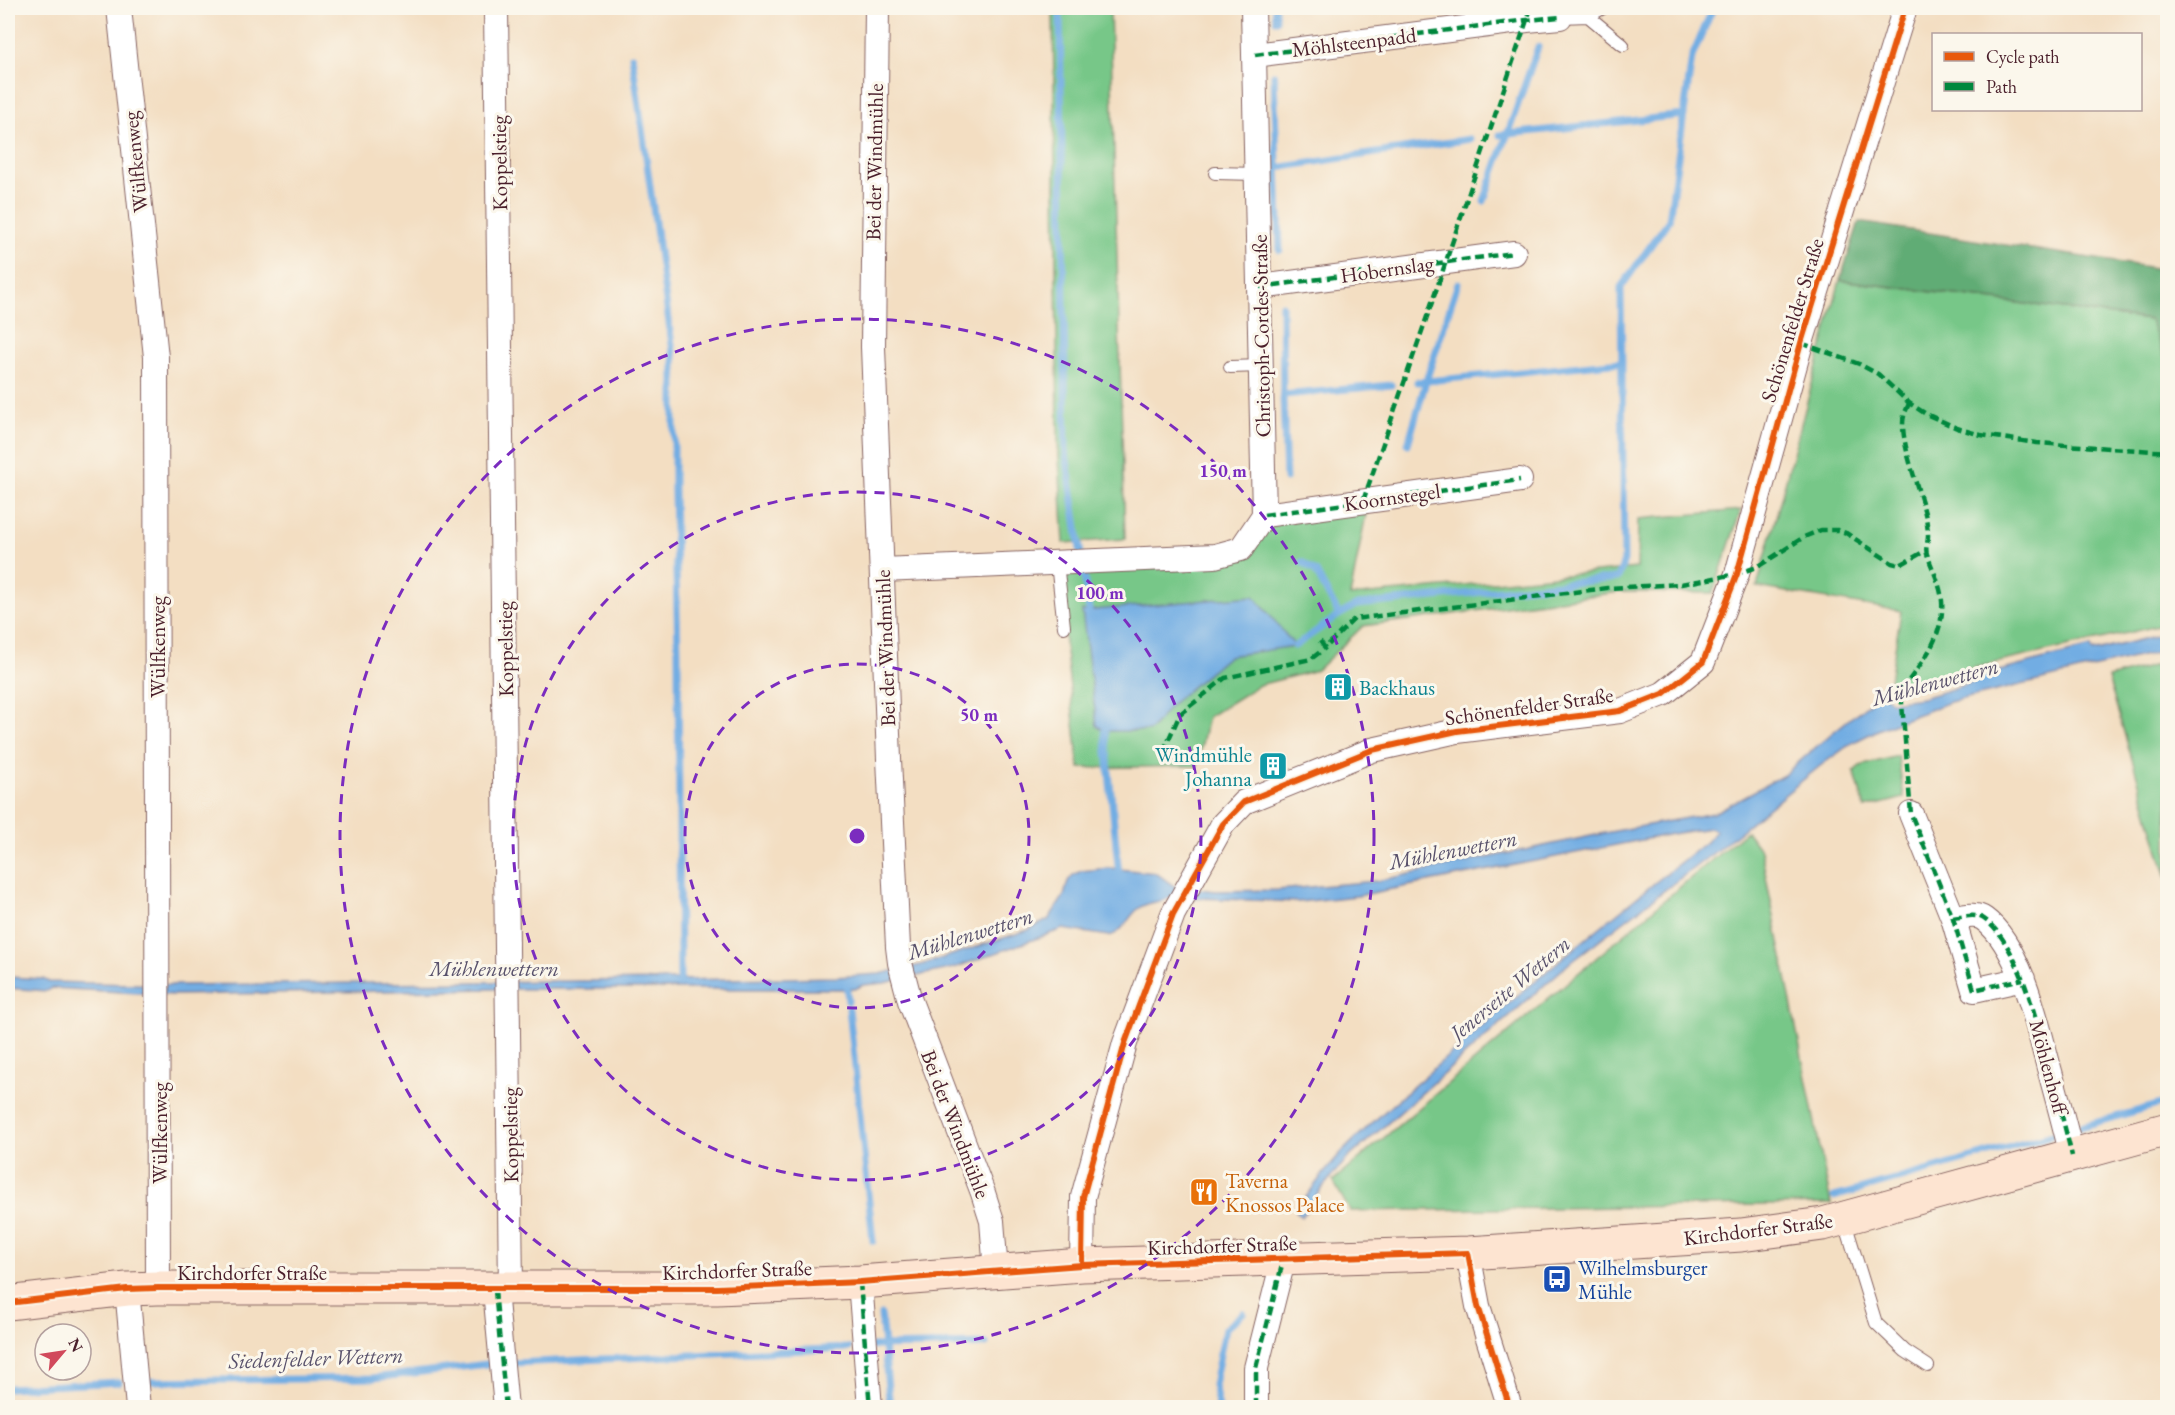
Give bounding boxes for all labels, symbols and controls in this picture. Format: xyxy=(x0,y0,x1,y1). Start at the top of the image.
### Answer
street label: Möhlsteenpadd xyxy=(1290,21,1418,63)
legend xyxy=(1932,33,2142,111)
text: Cycle path xyxy=(1986,45,2060,68)
text: Path xyxy=(1986,75,2017,98)
street label: Bei der Windmühle xyxy=(859,83,889,241)
street label: Wülfkenweg xyxy=(116,109,154,214)
street label: Koppelstieg xyxy=(485,114,513,211)
street label: Christoph-Cordes-Straße xyxy=(1246,234,1276,438)
street label: Schönenfelder Straße xyxy=(1754,235,1830,405)
street label: Hobernslag xyxy=(1339,249,1436,289)
text: 150 m xyxy=(1199,459,1247,482)
street label: Koornstegel xyxy=(1342,477,1442,517)
street label: Bei der Windmühle xyxy=(869,569,901,727)
text: 100 m xyxy=(1076,581,1124,604)
street label: Wülfkenweg xyxy=(144,595,171,698)
street label: Koppelstieg xyxy=(491,600,519,697)
water label: Mühlenwettern xyxy=(1867,651,2001,713)
building icon: Backhaus xyxy=(1322,671,1354,703)
place label: Backhaus xyxy=(1359,674,1435,701)
street label: Schönenfelder Straße xyxy=(1443,681,1615,731)
text: 50 m xyxy=(960,703,998,726)
place label: Windmühle Johanna xyxy=(1155,741,1253,792)
building icon: Windmühle Johanna xyxy=(1257,750,1289,782)
water label: Mühlenwettern xyxy=(1385,823,1519,877)
centre of rings xyxy=(847,826,867,846)
water label: Mühlenwettern xyxy=(902,901,1036,967)
water label: Jenerseite Wettern xyxy=(1440,929,1576,1050)
water label: Mühlenwettern xyxy=(427,954,559,983)
street label: Möhlenhoff xyxy=(2023,1017,2075,1120)
street label: Bei der Windmühle xyxy=(915,1046,997,1202)
street label: Wülfkenweg xyxy=(146,1081,173,1184)
street label: Koppelstieg xyxy=(496,1086,524,1183)
place label: Taverna Knossos Palace xyxy=(1225,1167,1344,1218)
restaurant icon: Taverna Knossos Palace xyxy=(1188,1176,1220,1208)
street label: Kirchdorfer Straße xyxy=(1682,1206,1834,1252)
street label: Kirchdorfer Straße xyxy=(1147,1229,1297,1261)
street label: Kirchdorfer Straße xyxy=(662,1254,812,1286)
place label: Wilhelmsburger Mühle xyxy=(1578,1254,1707,1305)
street label: Kirchdorfer Straße xyxy=(177,1259,327,1286)
bus stop icon: Wilhelmsburger Mühle xyxy=(1541,1263,1573,1295)
north arrow xyxy=(33,1322,93,1382)
text: N xyxy=(63,1334,88,1356)
water label: Siedenfelder Wettern xyxy=(227,1340,404,1376)

